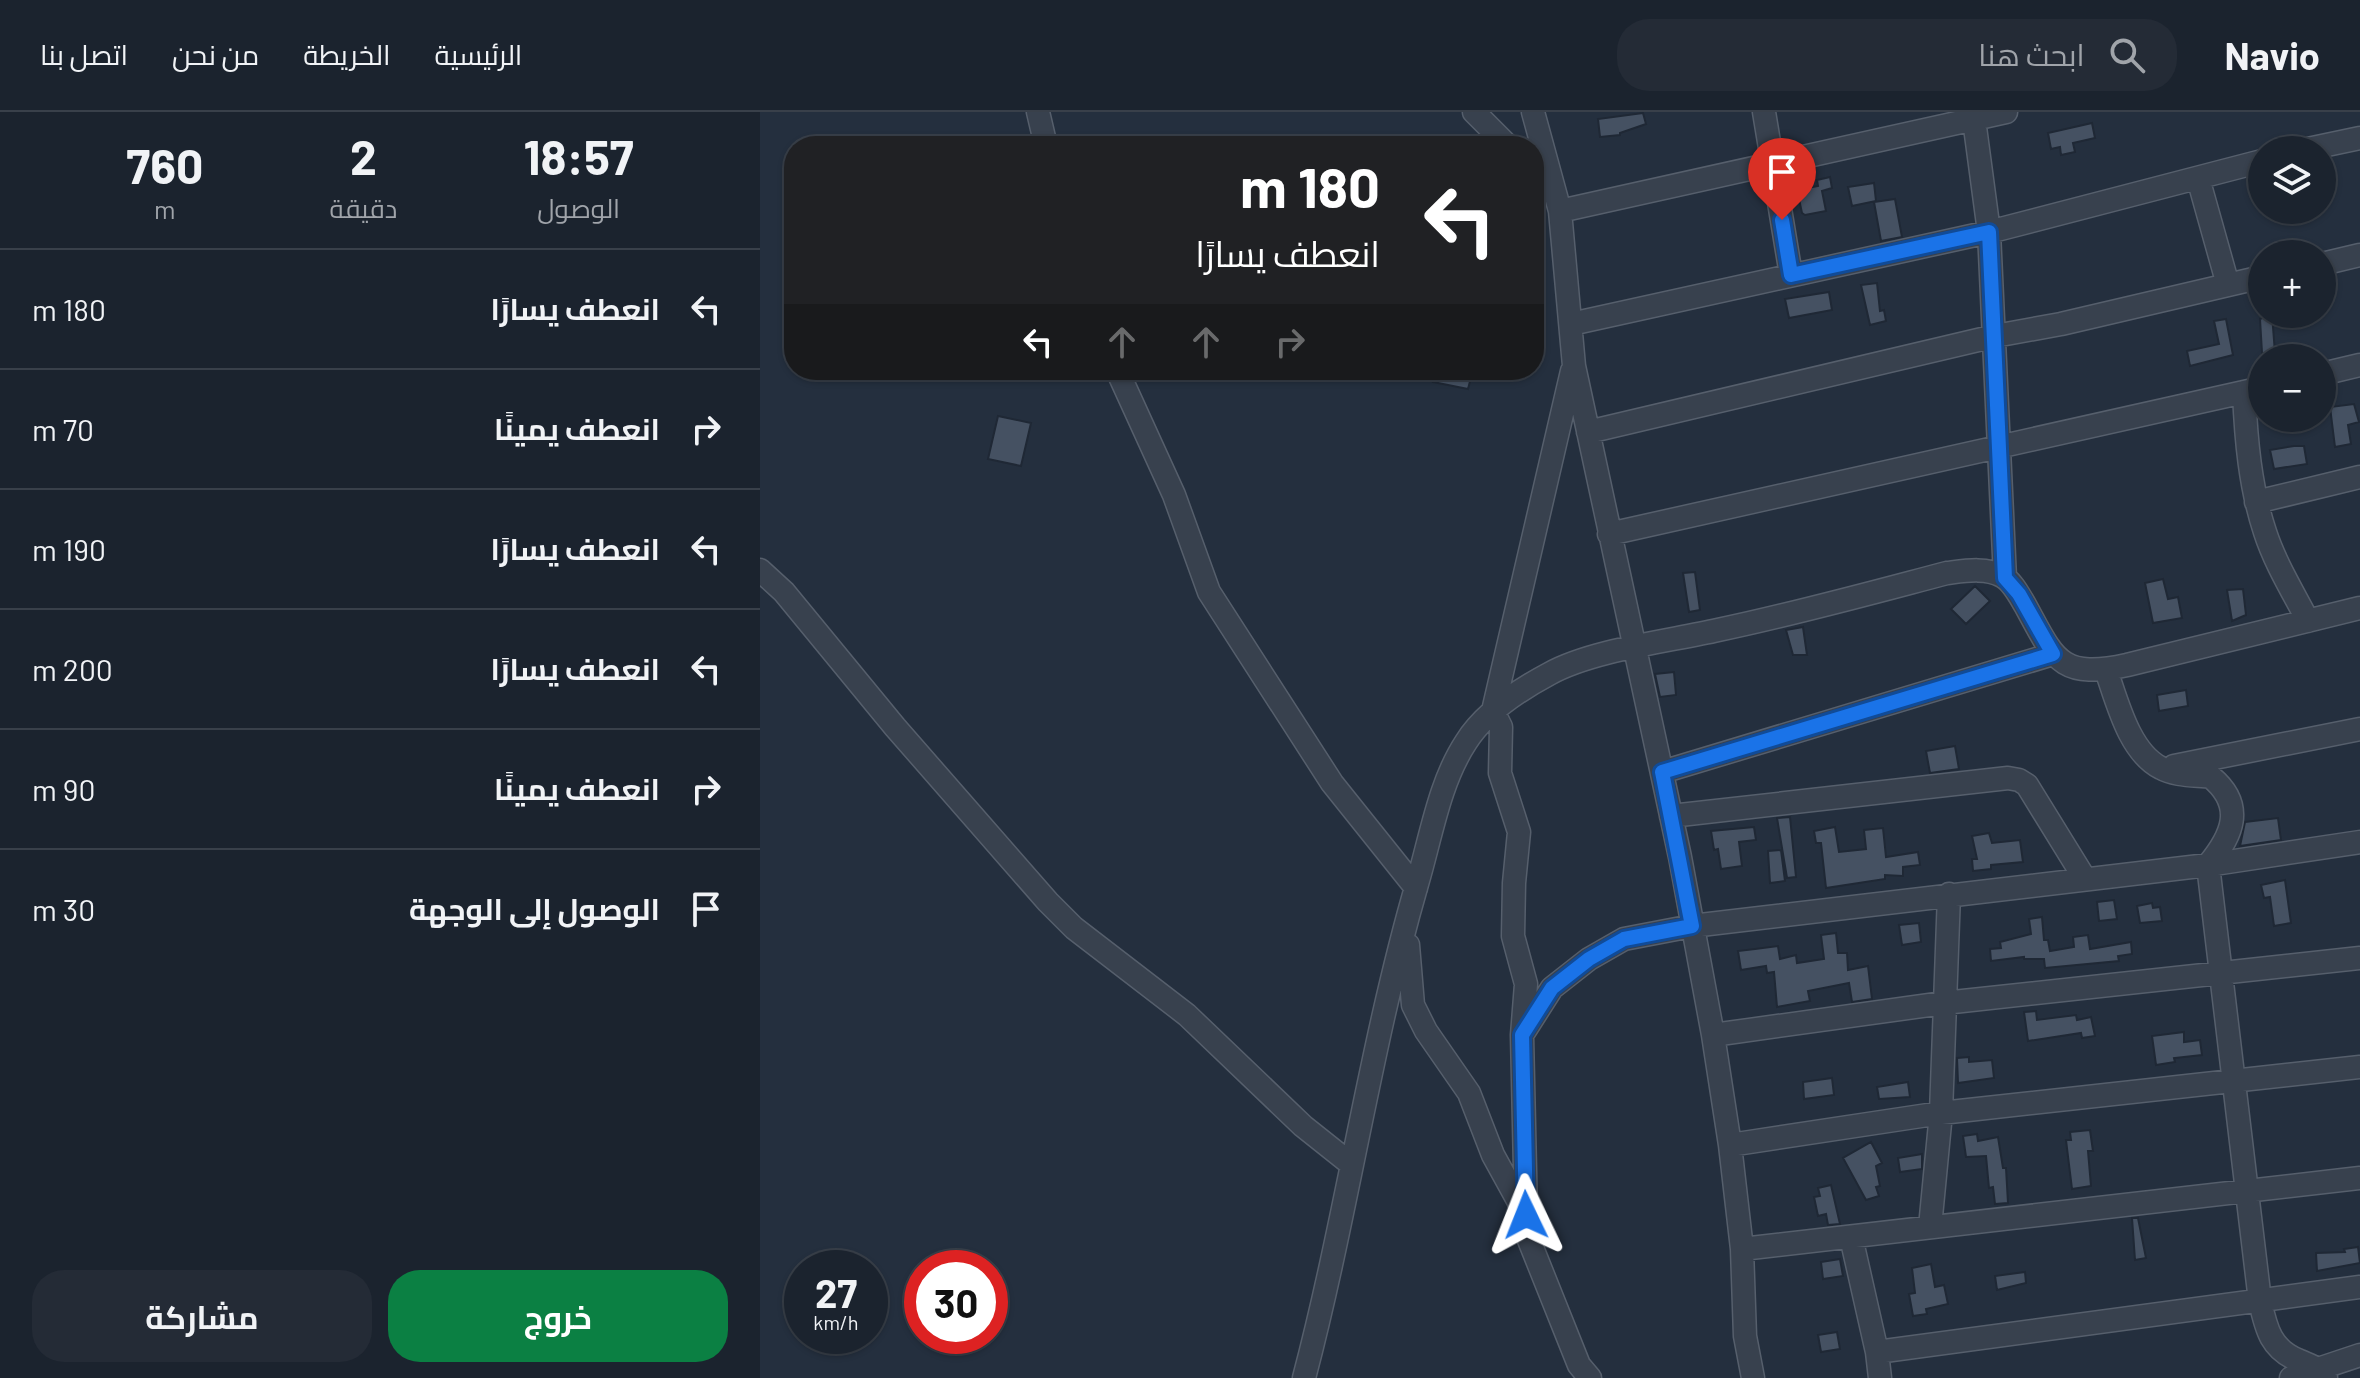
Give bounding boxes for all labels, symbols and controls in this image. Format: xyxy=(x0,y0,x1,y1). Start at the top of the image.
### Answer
search box xyxy=(1617,19,2177,91)
text: Navio xyxy=(2225,32,2320,78)
icon: search xyxy=(2105,33,2149,77)
text: ابحث هنا xyxy=(1978,36,2085,72)
text: اتصل بنا xyxy=(40,37,128,71)
text: من نحن xyxy=(172,37,259,71)
text: الخريطة xyxy=(303,37,391,71)
text: الرئيسية xyxy=(435,37,522,71)
text: 2 xyxy=(350,127,377,185)
text: 18:57 xyxy=(524,127,634,185)
text: 760 xyxy=(126,136,203,194)
map controls xyxy=(2248,136,2336,432)
button: layers xyxy=(2248,136,2336,224)
pin xyxy=(1748,138,1816,220)
icon: arrive xyxy=(1760,150,1804,194)
text: 180 m xyxy=(1240,152,1380,219)
icon: left xyxy=(1408,168,1512,272)
text: دقيقة xyxy=(330,192,397,223)
text: الوصول xyxy=(537,192,620,223)
text: m xyxy=(154,193,176,224)
text: انعطف يسارًا xyxy=(1195,231,1380,274)
button: + xyxy=(2248,240,2336,328)
icon: left xyxy=(684,287,728,331)
text: انعطف يسارًا xyxy=(490,290,660,326)
text: 180 m xyxy=(32,291,106,327)
icon: left xyxy=(1016,320,1060,364)
icon: ahead xyxy=(1100,320,1144,364)
icon: ahead xyxy=(1184,320,1228,364)
icon: right xyxy=(1268,320,1312,364)
button: − xyxy=(2248,344,2336,432)
icon: right xyxy=(684,407,728,451)
text: انعطف يمينًا xyxy=(494,410,660,446)
text: 70 m xyxy=(32,411,94,447)
icon: left xyxy=(684,527,728,571)
text: انعطف يسارًا xyxy=(490,530,660,566)
text: 190 m xyxy=(32,531,106,567)
icon: left xyxy=(684,647,728,691)
text: انعطف يسارًا xyxy=(490,650,660,686)
text: 200 m xyxy=(32,651,113,687)
icon: right xyxy=(684,767,728,811)
text: انعطف يمينًا xyxy=(494,770,660,806)
text: 90 m xyxy=(32,771,95,807)
icon: arrive xyxy=(684,887,728,931)
text: الوصول إلى الوجهة xyxy=(409,890,660,926)
text: 30 m xyxy=(32,891,95,927)
position arrow xyxy=(1484,1173,1568,1257)
speed limit sign: 30 xyxy=(904,1250,1008,1354)
text: 27 xyxy=(815,1268,857,1316)
button: مشاركة xyxy=(32,1270,372,1362)
button: خروج xyxy=(388,1270,728,1362)
text: km/h xyxy=(813,1310,859,1334)

